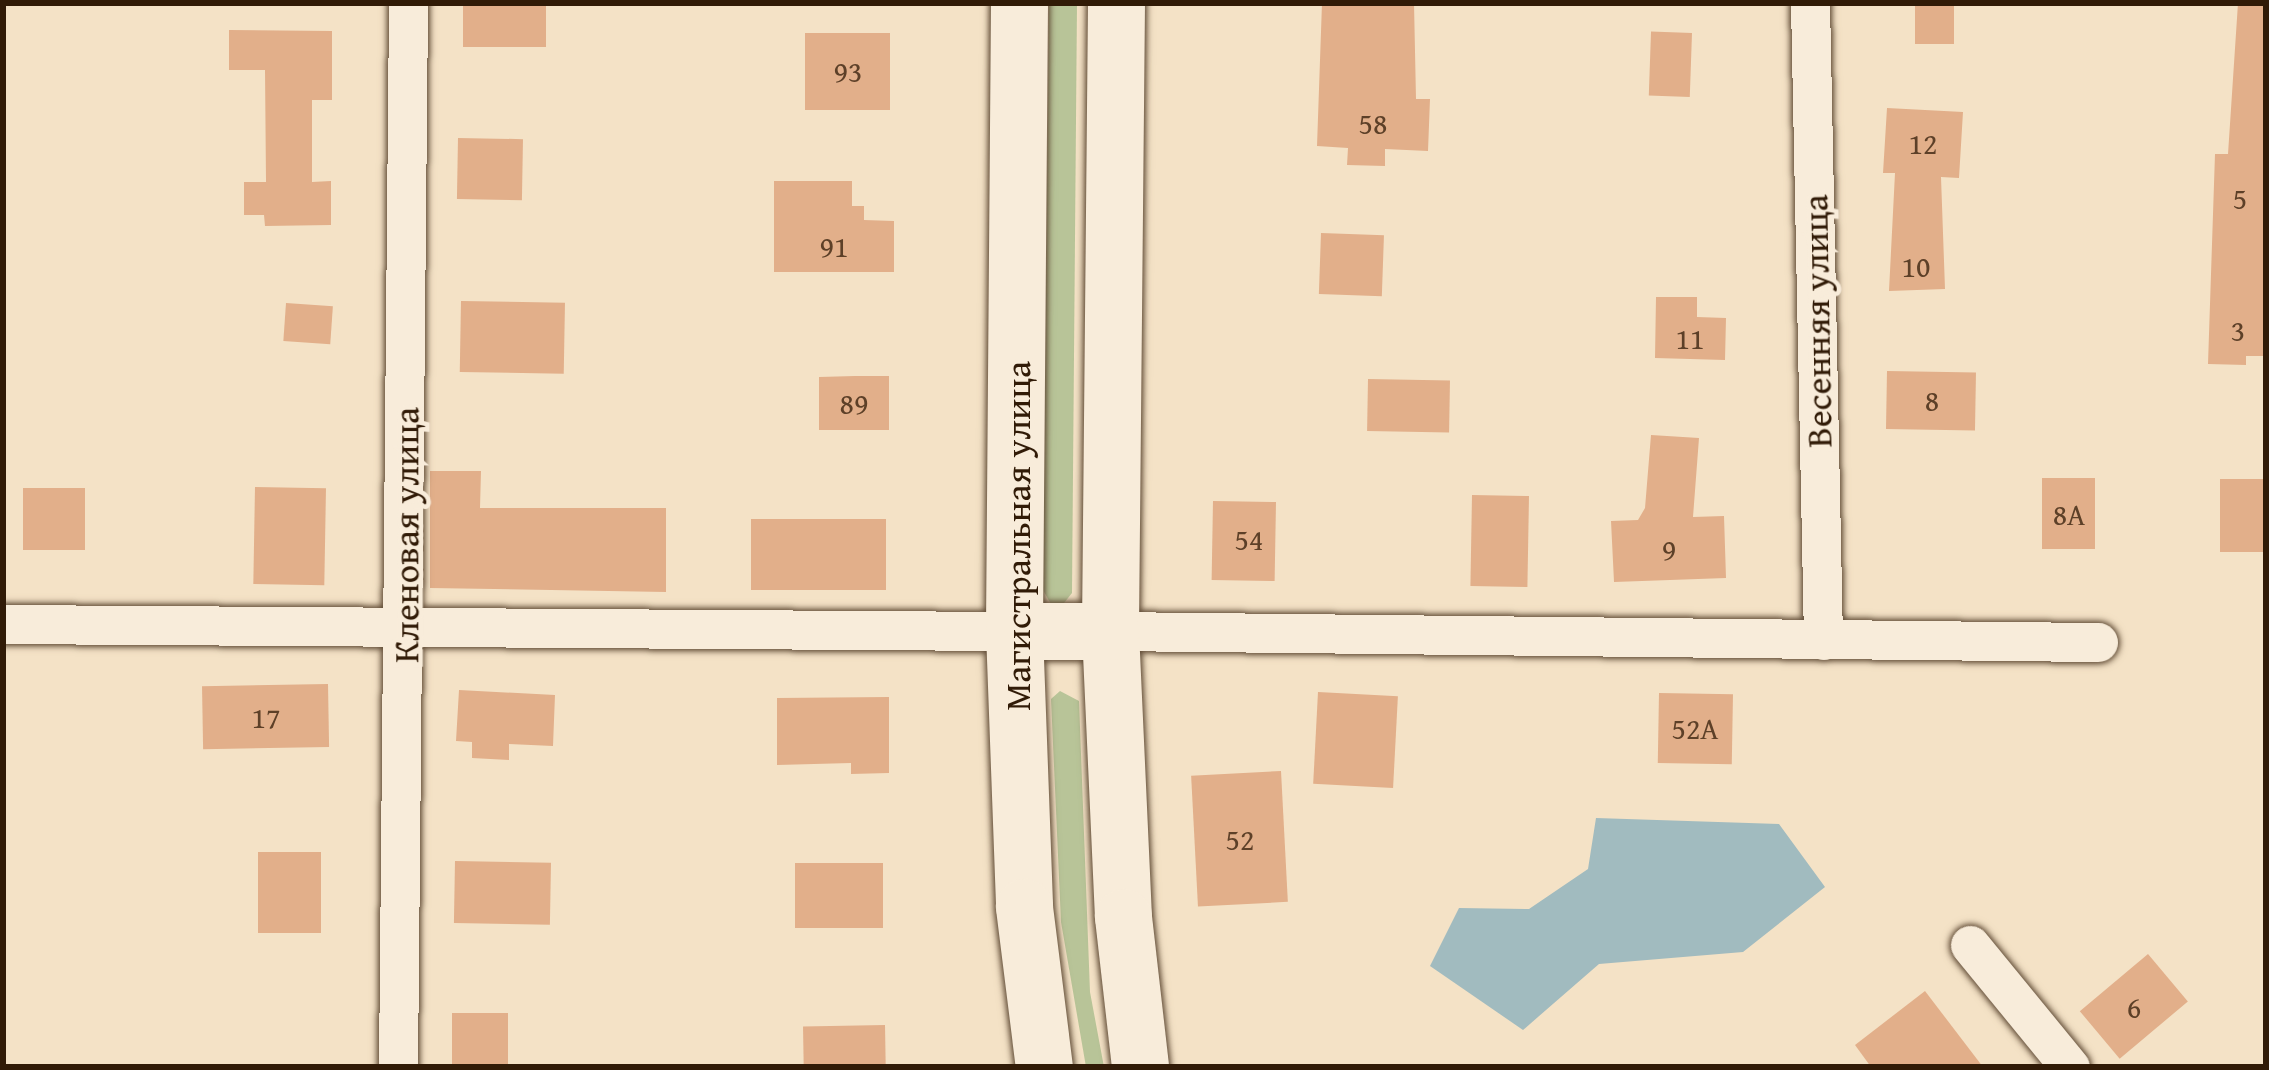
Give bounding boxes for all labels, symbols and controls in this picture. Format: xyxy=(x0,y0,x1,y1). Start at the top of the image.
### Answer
house number: 93 xyxy=(834,53,862,89)
house number: 58 xyxy=(1359,105,1387,141)
house number: 12 xyxy=(1909,125,1937,161)
house number: 5 xyxy=(2233,180,2247,216)
street label: Весенняя улица xyxy=(1792,194,1840,448)
house number: 91 xyxy=(820,228,848,264)
house number: 10 xyxy=(1902,248,1930,284)
house number: 3 xyxy=(2231,312,2245,348)
house number: 11 xyxy=(1676,320,1704,356)
street label: Магистральная улица xyxy=(995,361,1039,711)
house number: 8 xyxy=(1925,382,1939,418)
house number: 89 xyxy=(840,385,868,421)
street label: Кленовая улица xyxy=(383,407,427,663)
house number: 8А xyxy=(2053,496,2085,532)
house number: 54 xyxy=(1235,521,1263,557)
house number: 9 xyxy=(1662,531,1676,567)
house number: 17 xyxy=(252,699,280,735)
house number: 52А xyxy=(1671,710,1719,746)
house number: 52 xyxy=(1226,821,1254,857)
house number: 6 xyxy=(2127,989,2141,1025)

